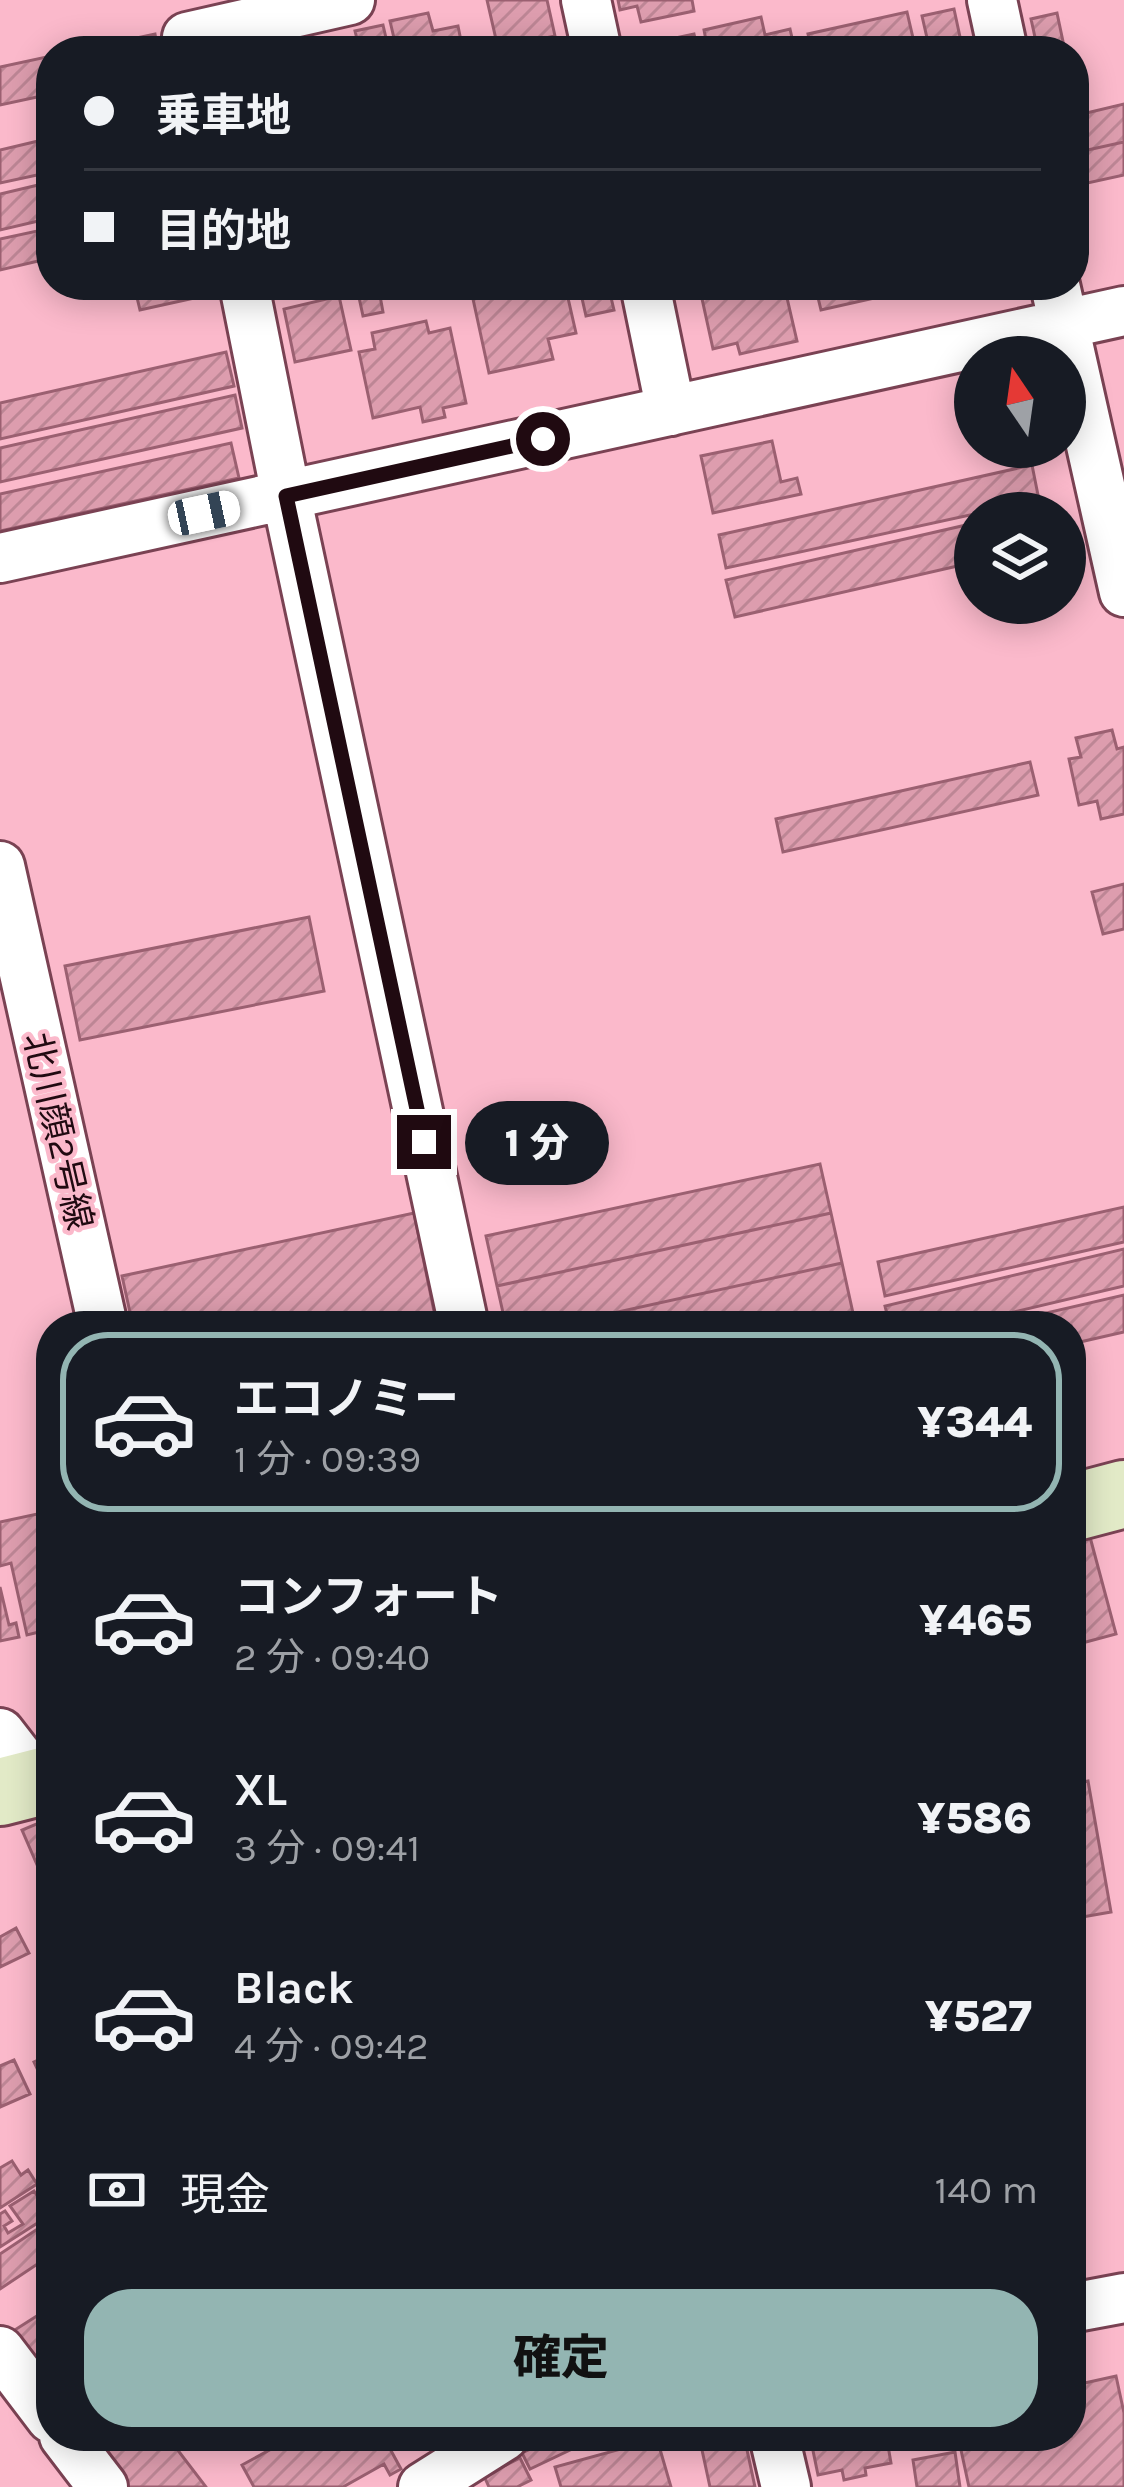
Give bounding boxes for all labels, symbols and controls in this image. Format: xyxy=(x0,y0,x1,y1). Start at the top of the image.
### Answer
text: 乗車地 xyxy=(156,90,291,142)
text: 目的地 xyxy=(156,205,291,257)
north arrow xyxy=(954,336,1086,468)
map controls xyxy=(954,336,1086,624)
route start xyxy=(516,412,570,466)
car xyxy=(165,488,243,538)
button: layers xyxy=(954,492,1086,624)
street label: 北川顔2号線 xyxy=(15,1029,101,1234)
callout: 1 分 xyxy=(466,1100,610,1184)
route end xyxy=(397,1115,451,1169)
text: 1 分 xyxy=(505,1120,569,1166)
icon: car xyxy=(90,1368,198,1476)
text: エコノミー xyxy=(234,1373,459,1425)
text: ¥344 xyxy=(917,1396,1032,1448)
text: 1 分 · 09:39 xyxy=(234,1436,421,1482)
icon: car xyxy=(90,1566,198,1674)
text: コンフォート xyxy=(234,1571,503,1623)
text: ¥465 xyxy=(919,1594,1032,1646)
text: 2 分 · 09:40 xyxy=(234,1634,430,1680)
icon: car xyxy=(90,1764,198,1872)
text: XL xyxy=(234,1764,287,1816)
text: ¥586 xyxy=(917,1792,1032,1844)
text: 3 分 · 09:41 xyxy=(234,1825,420,1871)
icon: car xyxy=(90,1962,198,2070)
text: Black xyxy=(234,1962,354,2014)
text: ¥527 xyxy=(925,1990,1032,2042)
text: 4 分 · 09:42 xyxy=(234,2023,429,2069)
icon: cash xyxy=(84,2157,150,2223)
text: 140 m xyxy=(934,2167,1038,2213)
text: 現金 xyxy=(180,2169,270,2221)
button: 確定 xyxy=(84,2289,1038,2427)

